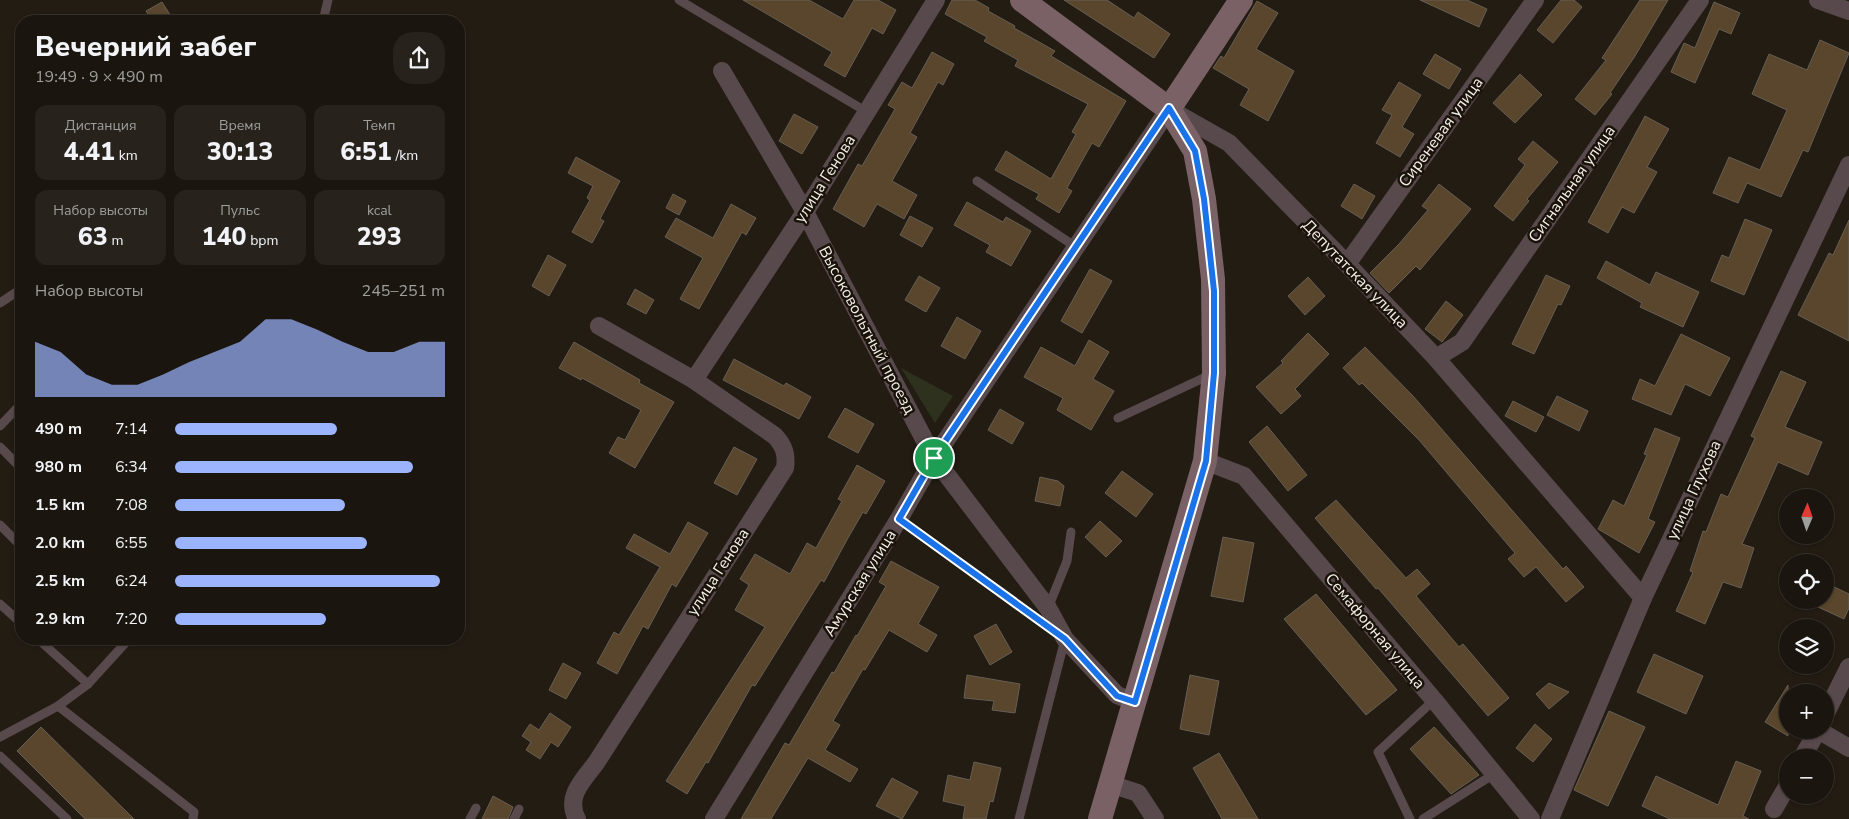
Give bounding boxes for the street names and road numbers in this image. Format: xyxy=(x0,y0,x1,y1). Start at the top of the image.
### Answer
street label: Сиреневая улица xyxy=(1394,73,1488,191)
street label: Сигнальная улица xyxy=(1523,121,1621,247)
street label: улица Генова xyxy=(789,131,861,227)
street label: Депутатская улица xyxy=(1297,215,1413,333)
street label: Высоковольтный проезд xyxy=(813,242,921,418)
street label: улица Глухова xyxy=(1661,437,1727,543)
street label: улица Генова xyxy=(682,524,754,620)
street label: Амурская улица xyxy=(818,525,902,641)
street label: Семафорная улица xyxy=(1320,568,1430,694)

